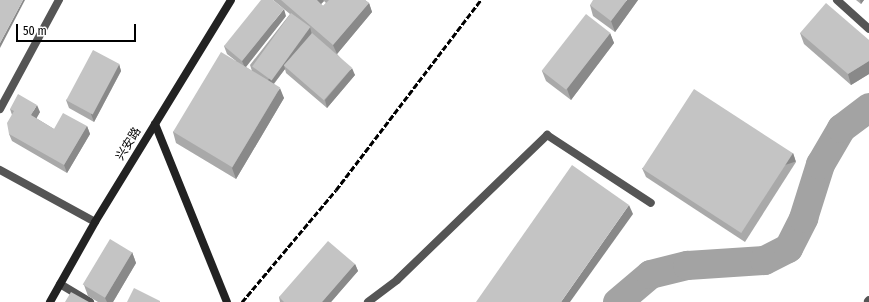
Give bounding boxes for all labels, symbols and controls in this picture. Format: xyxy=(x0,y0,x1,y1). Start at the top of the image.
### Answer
scale bar xyxy=(18,16,138,42)
text: 50 m xyxy=(23,24,47,38)
street label: 兴安路 xyxy=(113,125,145,163)

